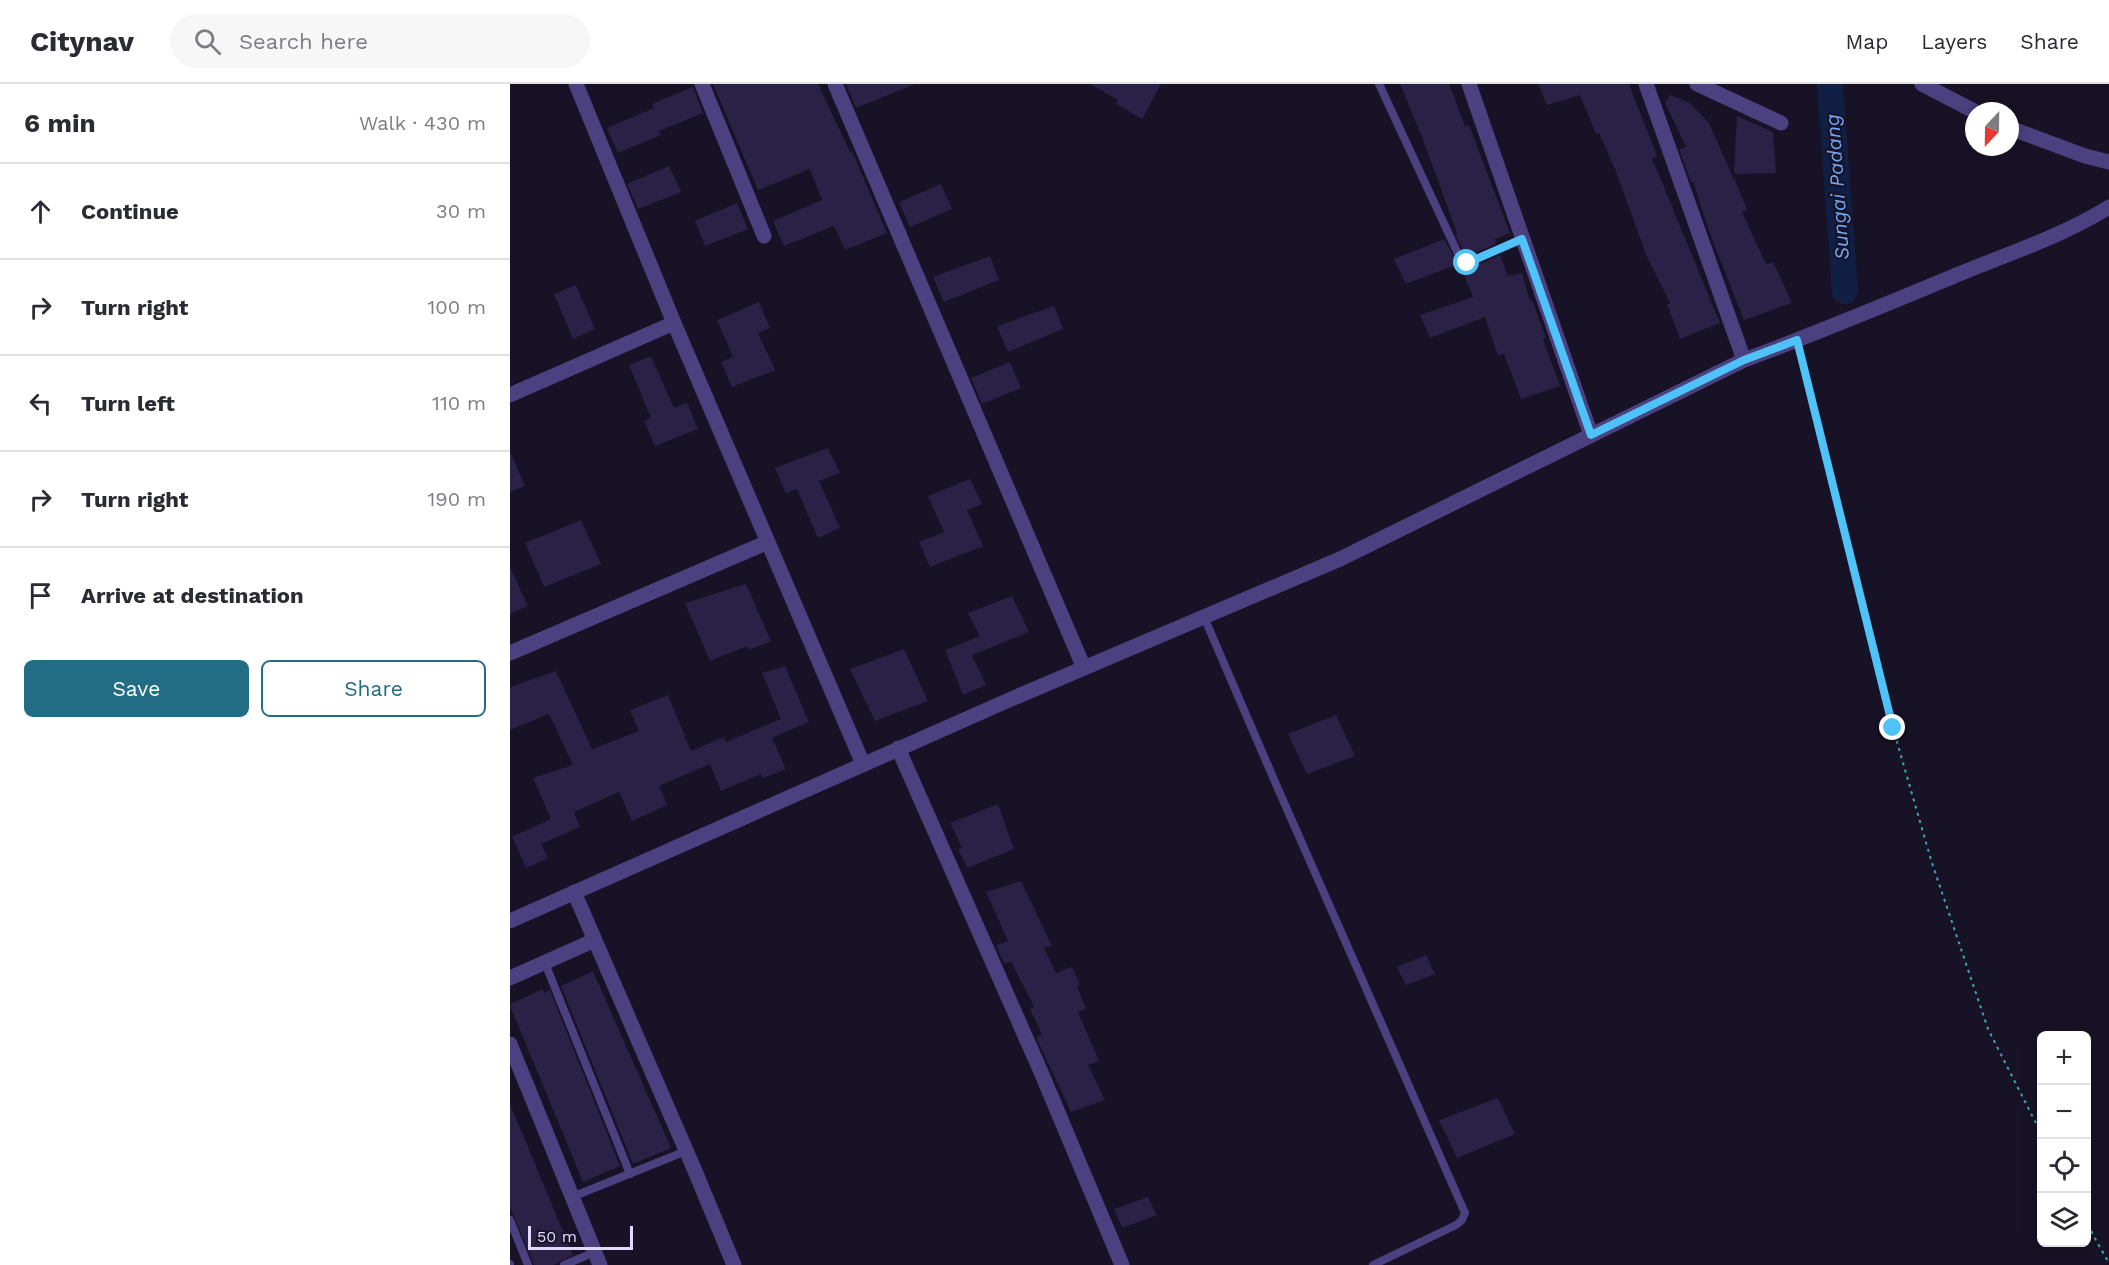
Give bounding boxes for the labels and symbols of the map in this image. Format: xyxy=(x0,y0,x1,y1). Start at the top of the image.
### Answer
north arrow xyxy=(1965,102,2019,156)
water label: Sungai Padang xyxy=(1820,113,1854,261)
route start xyxy=(1453,249,1479,275)
route end xyxy=(1879,714,1905,740)
scale bar xyxy=(528,1223,633,1250)

